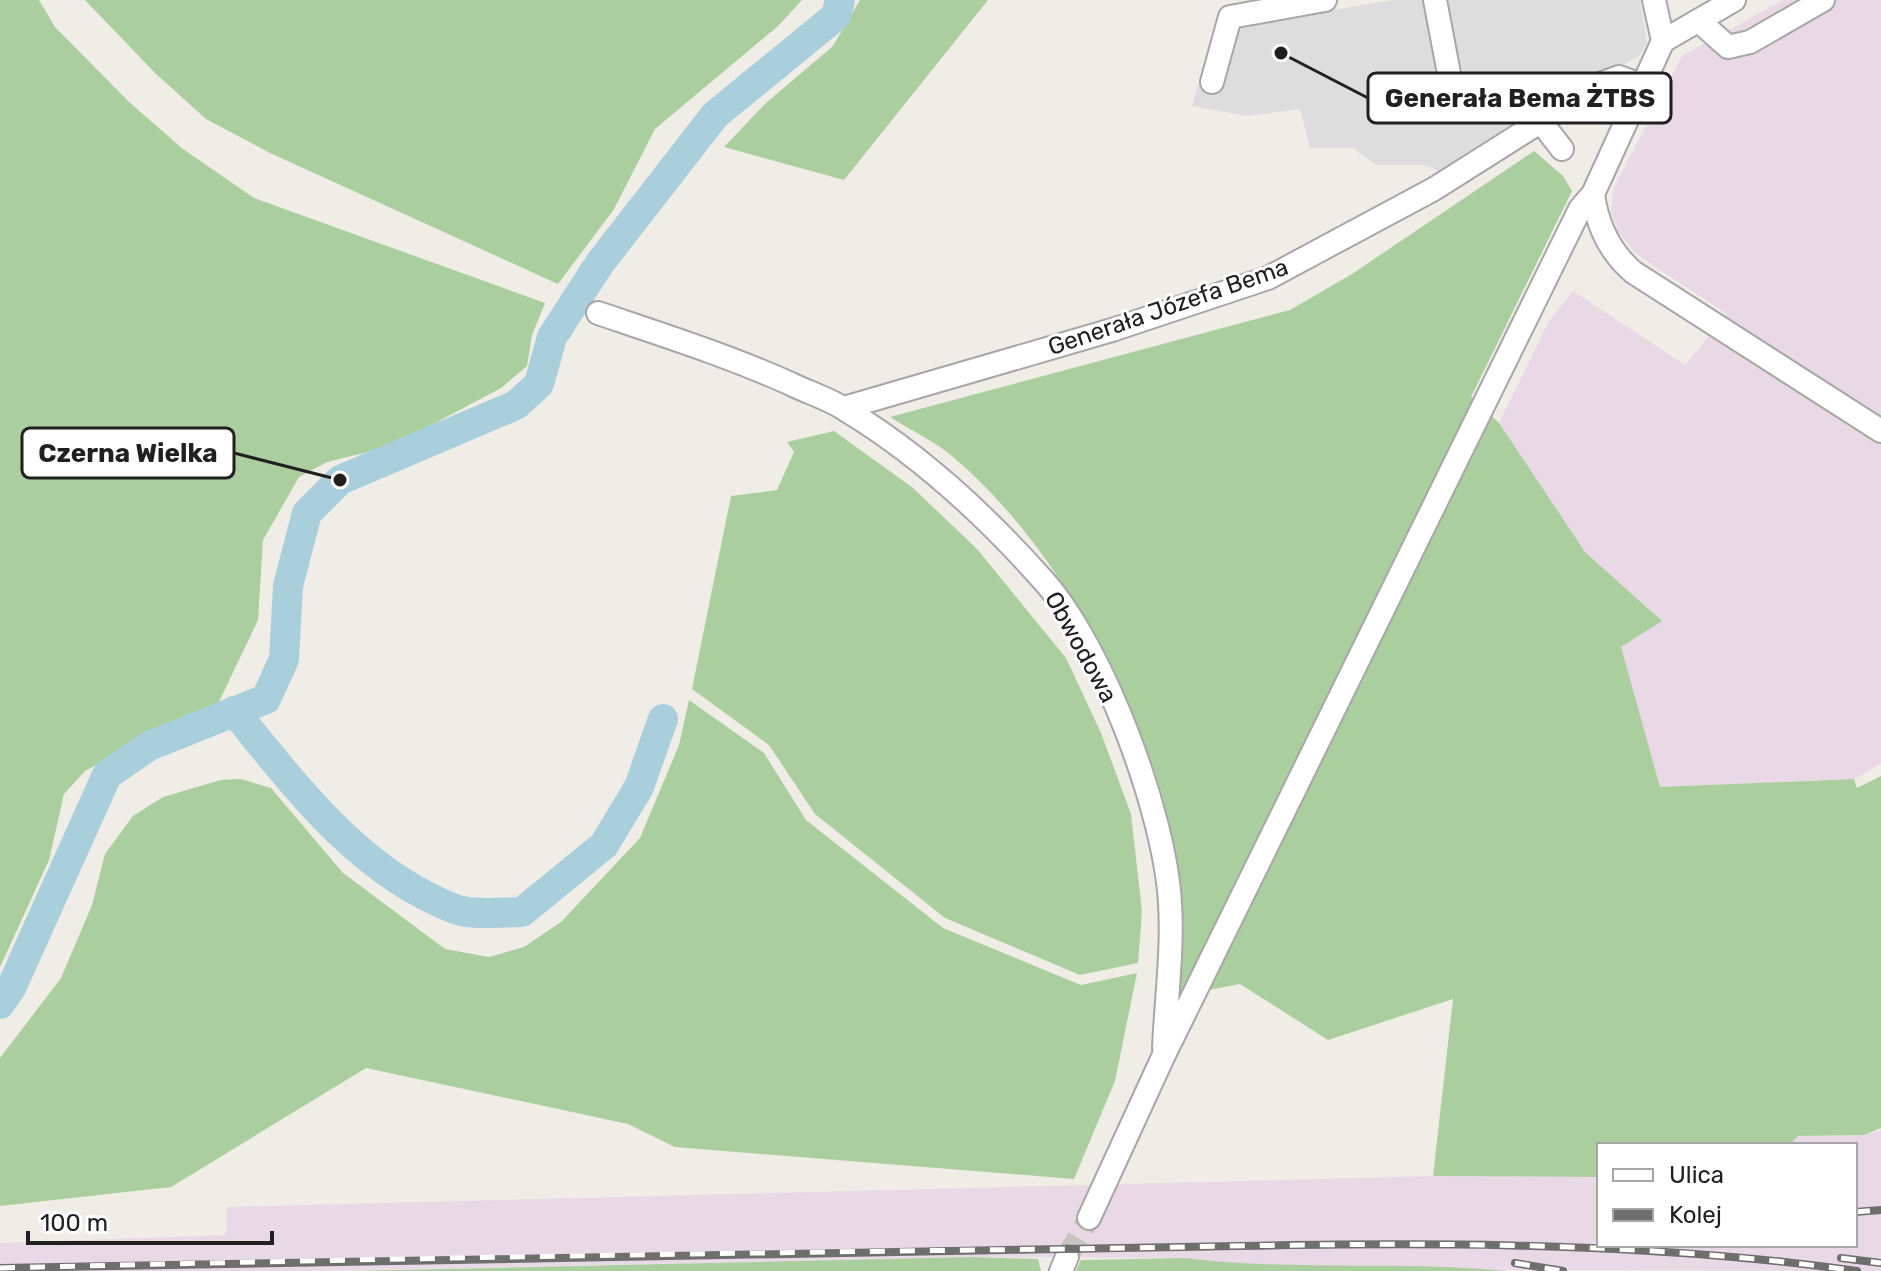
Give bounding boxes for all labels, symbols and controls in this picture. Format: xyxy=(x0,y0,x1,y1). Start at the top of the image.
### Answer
callout: Generała Bema ŻTBS xyxy=(1368,73,1671,123)
text: Generała Bema ŻTBS xyxy=(1385,83,1655,114)
street label: Generała Józefa Bema xyxy=(1044,253,1292,361)
callout: Czerna Wielka xyxy=(22,428,234,478)
text: Czerna Wielka xyxy=(38,438,218,469)
street label: Obwodowa xyxy=(1039,587,1123,707)
legend xyxy=(1597,1143,1857,1247)
text: Ulica xyxy=(1669,1161,1724,1189)
scale bar xyxy=(28,1195,272,1245)
text: Kolej xyxy=(1669,1201,1722,1229)
text: 100 m xyxy=(40,1209,108,1237)

